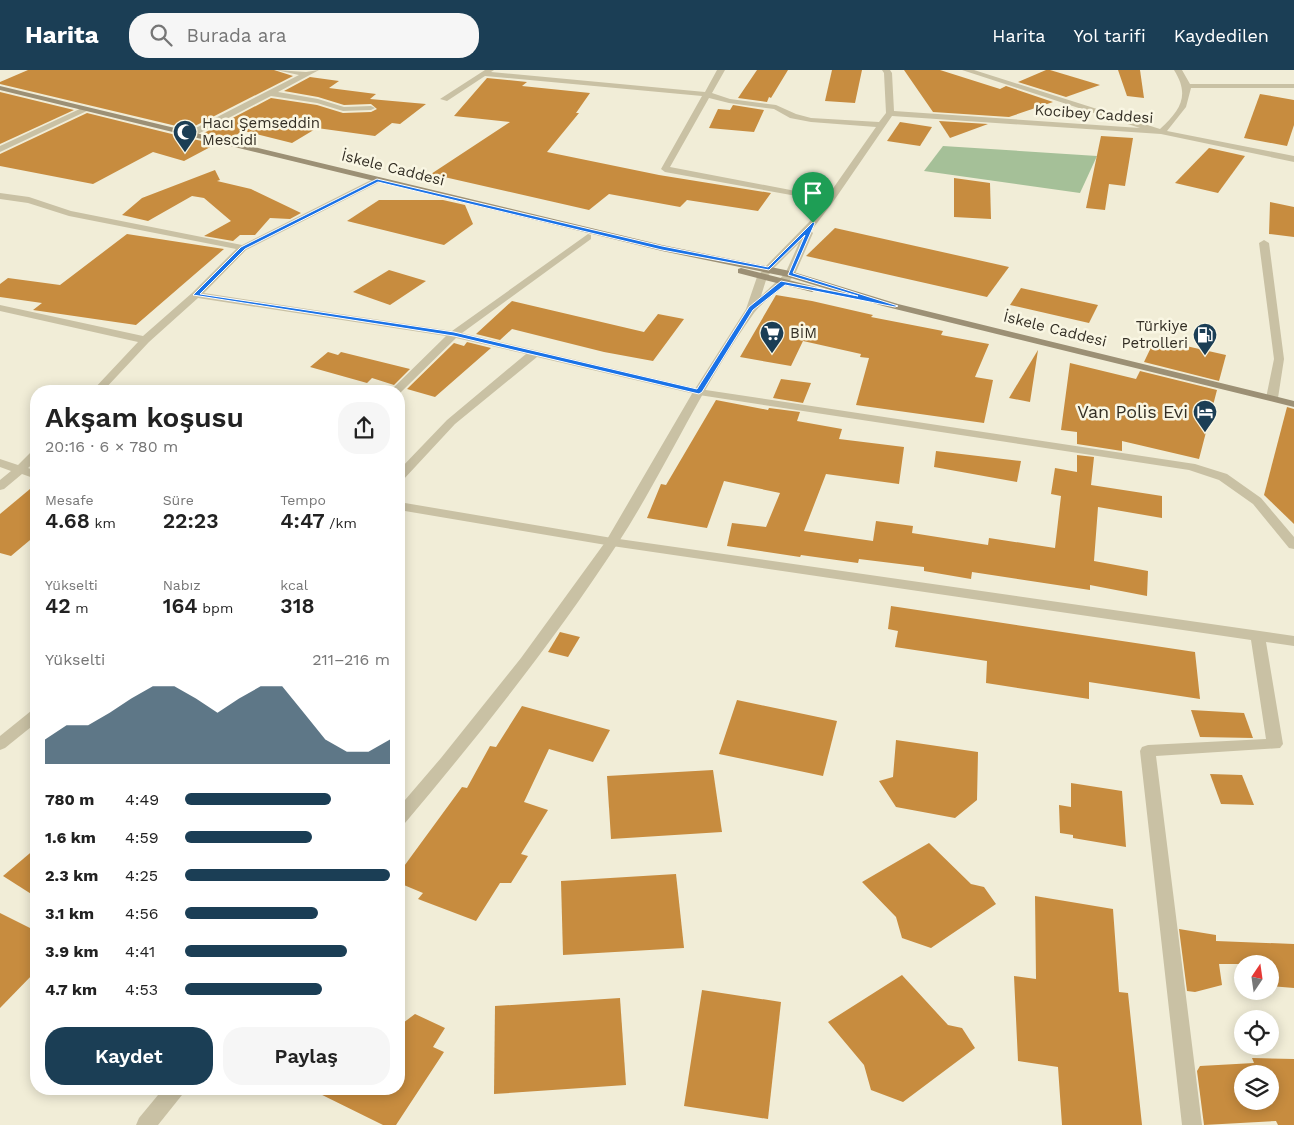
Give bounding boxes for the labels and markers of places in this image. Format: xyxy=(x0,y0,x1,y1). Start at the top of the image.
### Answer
place label: Hacı Şemseddin Mescidi xyxy=(202,114,320,149)
mosque icon: Hacı Şemseddin Mescidi xyxy=(172,119,198,153)
pin xyxy=(792,172,834,223)
place label: Türkiye Petrolleri xyxy=(1121,317,1188,352)
supermarket icon: BİM xyxy=(759,320,785,354)
fuel station icon: Türkiye Petrolleri xyxy=(1192,322,1218,356)
place label: BİM xyxy=(790,324,817,342)
hotel icon: Van Polis Evi xyxy=(1192,399,1218,433)
place label: Van Polis Evi xyxy=(1077,401,1188,422)

